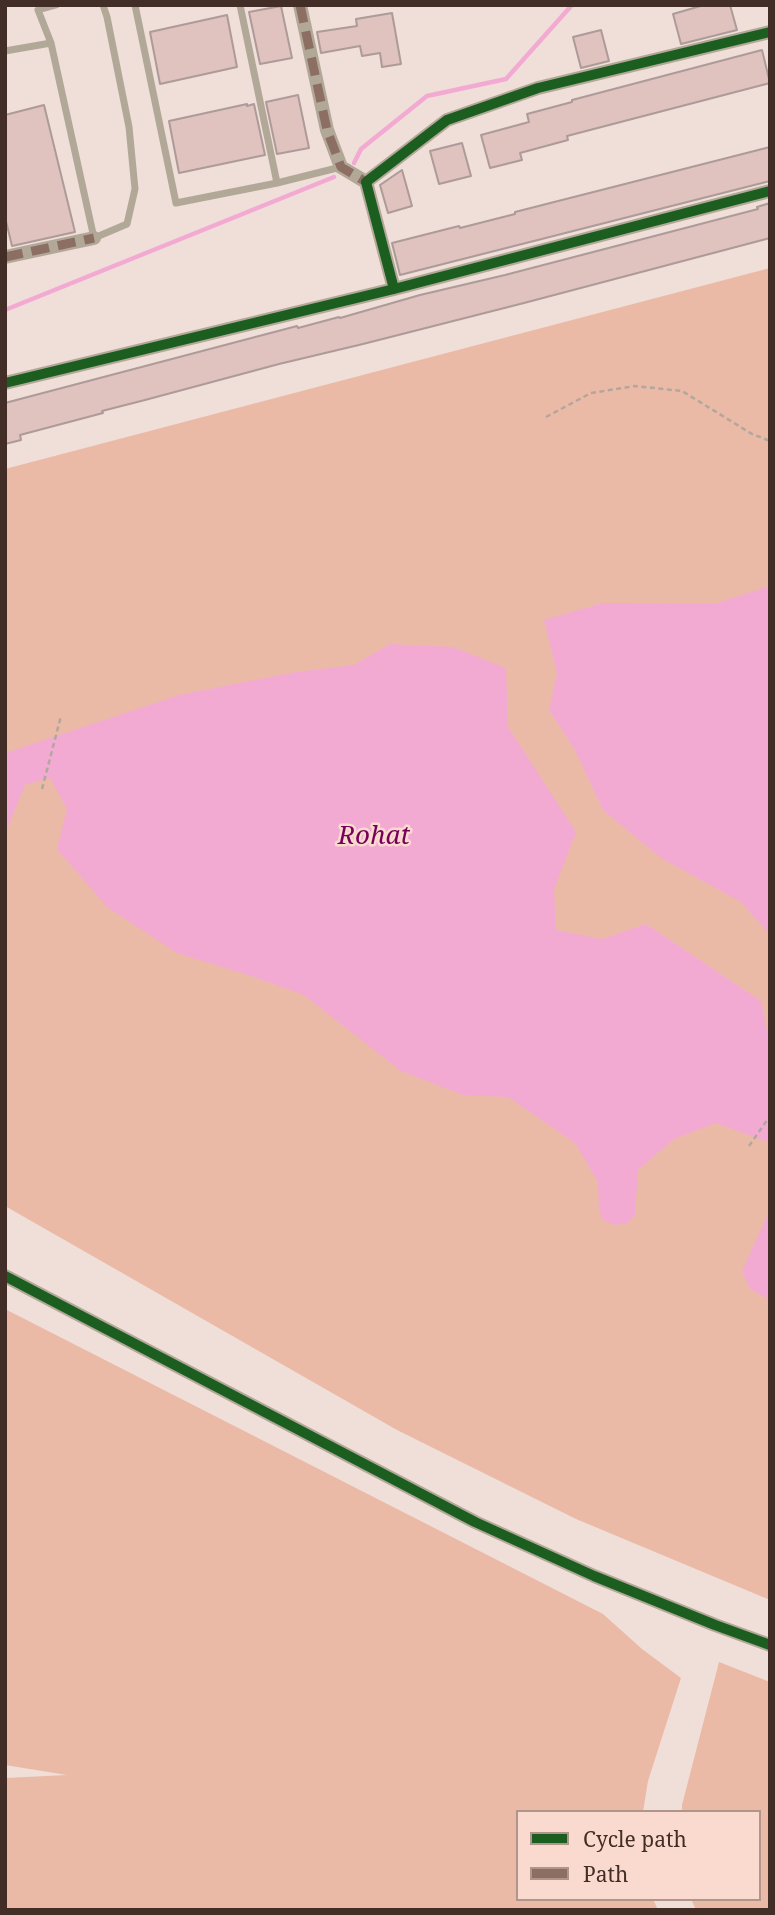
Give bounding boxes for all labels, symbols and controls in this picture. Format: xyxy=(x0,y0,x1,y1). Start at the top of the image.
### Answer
water label: Rohat xyxy=(338,821,410,853)
legend xyxy=(516,1810,761,1901)
text: Cycle path xyxy=(583,1825,687,1853)
text: Path xyxy=(583,1860,628,1888)

